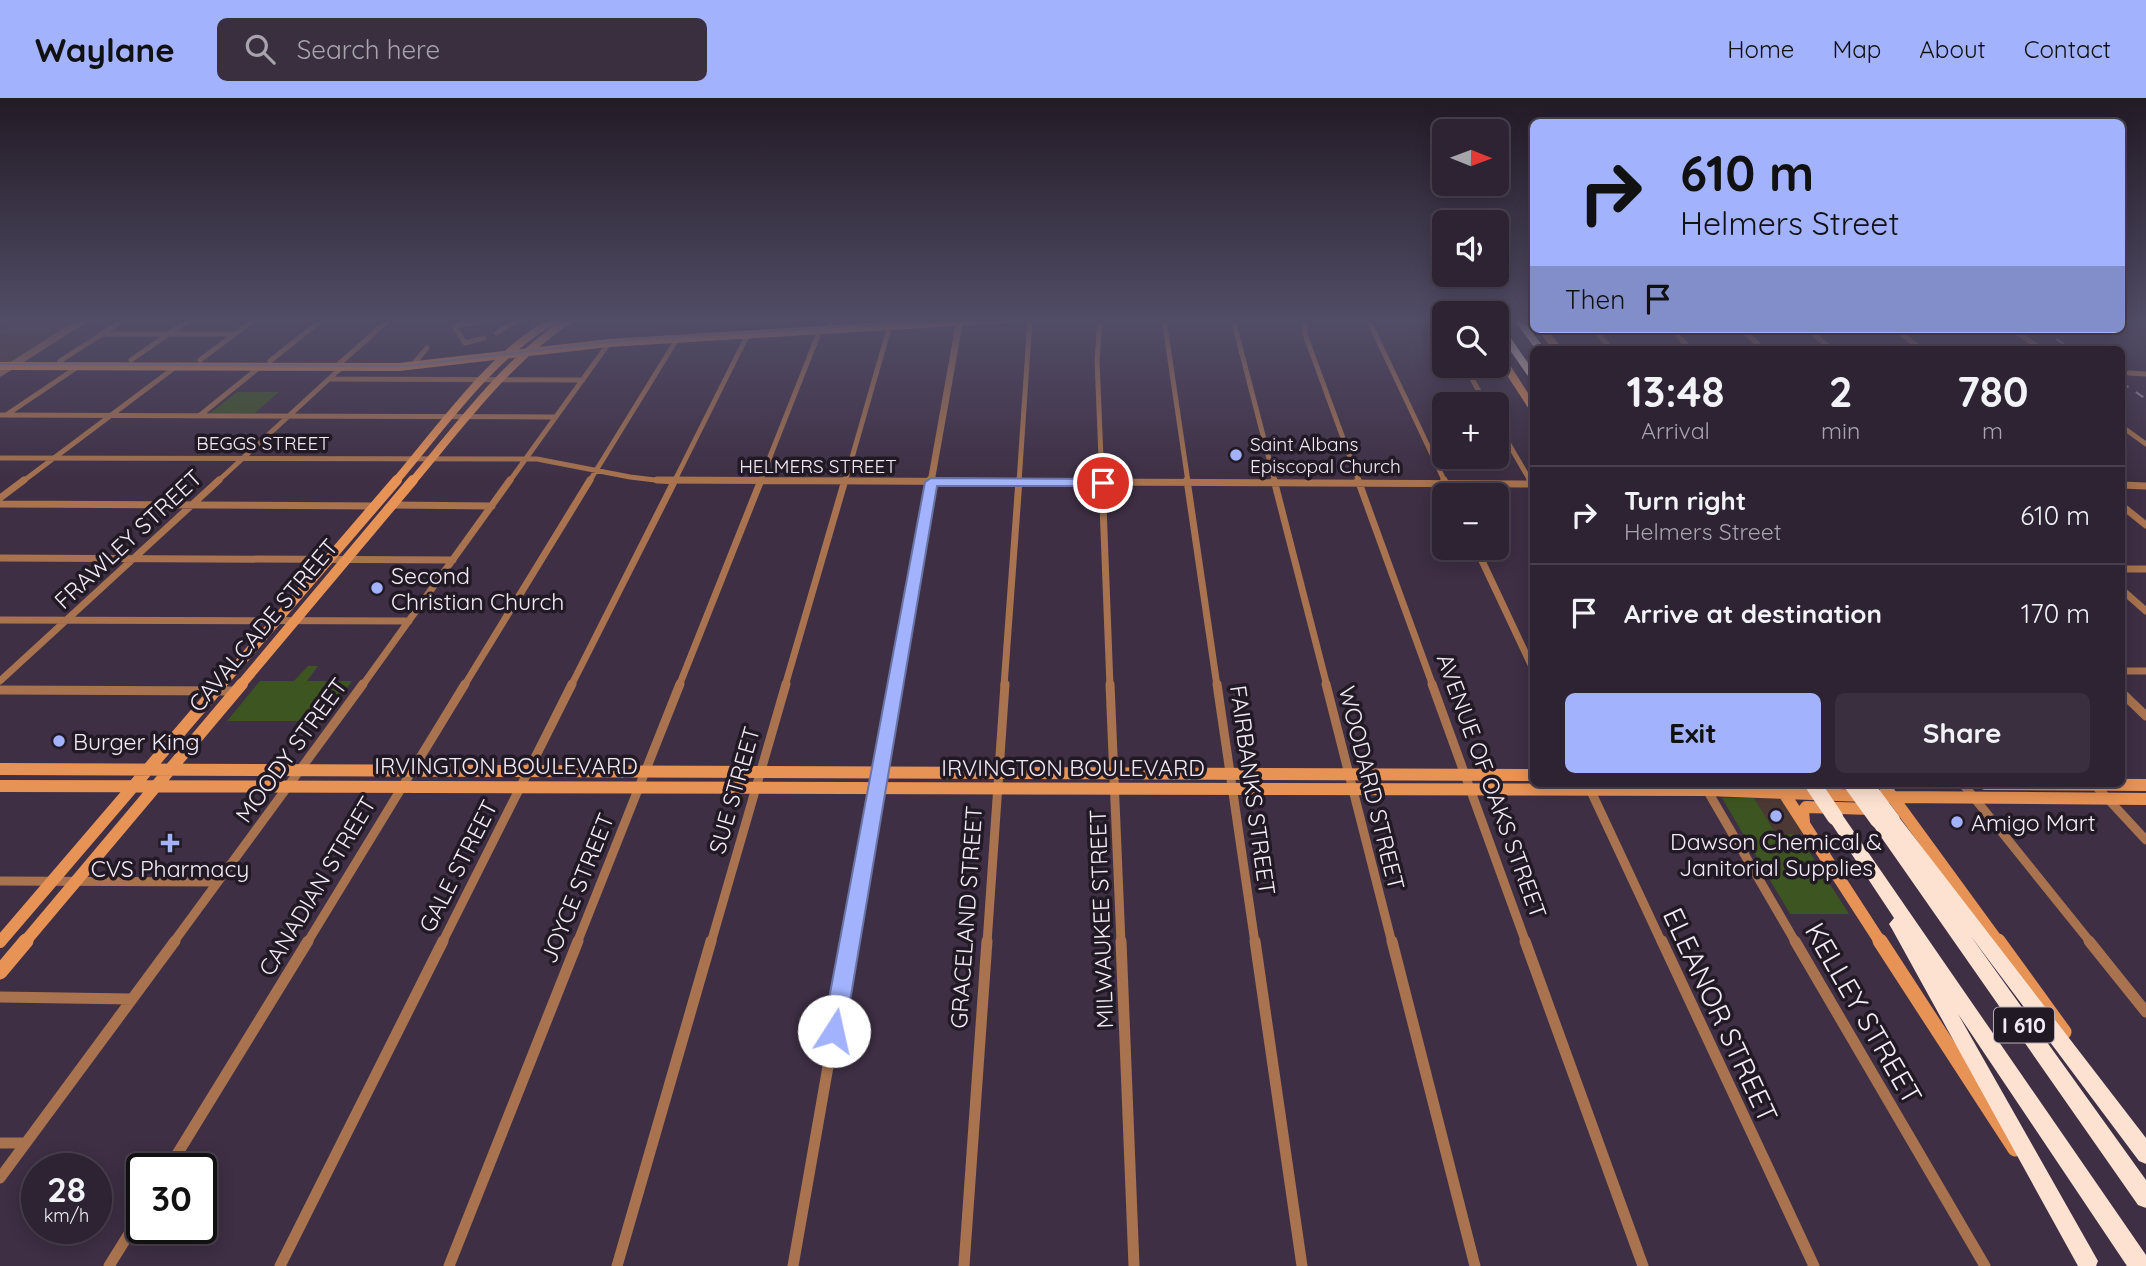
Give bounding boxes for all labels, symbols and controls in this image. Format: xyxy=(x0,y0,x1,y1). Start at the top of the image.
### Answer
search box xyxy=(217,18,707,81)
text: Waylane xyxy=(35,29,175,70)
icon: search xyxy=(241,30,279,68)
text: Search here xyxy=(297,33,440,66)
text: Home xyxy=(1727,34,1794,64)
text: Map xyxy=(1832,34,1881,64)
text: About xyxy=(1919,34,1986,64)
text: Contact xyxy=(2024,34,2111,64)
north arrow xyxy=(1432,119,1508,196)
map controls xyxy=(1432,119,1509,560)
text: 610 m xyxy=(1680,142,1814,203)
icon: right xyxy=(1565,147,1656,238)
text: Helmers Street xyxy=(1680,203,1899,243)
button: sound xyxy=(1432,210,1509,287)
icon: arrive xyxy=(1639,280,1677,318)
text: Then xyxy=(1565,283,1625,316)
button: search xyxy=(1432,301,1509,378)
text: 13:48 xyxy=(1626,365,1725,418)
text: 2 xyxy=(1829,365,1853,418)
text: 780 xyxy=(1957,365,2029,418)
button: + xyxy=(1432,392,1509,469)
text: Arrival xyxy=(1641,416,1710,445)
text: min xyxy=(1821,416,1860,445)
text: m xyxy=(1982,416,2003,445)
street label: BEGGS STREET xyxy=(196,431,330,455)
place label: Saint Albans Episcopal Church xyxy=(1250,432,1401,478)
marker: Saint Albans Episcopal Church xyxy=(1228,447,1244,463)
pin xyxy=(1073,453,1133,513)
street label: HELMERS STREET xyxy=(739,454,897,478)
street label: FRAWLEY STREET xyxy=(48,463,208,615)
icon: arrive xyxy=(1084,464,1122,502)
button: − xyxy=(1432,483,1509,560)
text: Turn right xyxy=(1624,484,1746,517)
icon: right xyxy=(1565,496,1603,534)
text: 610 m xyxy=(2020,499,2090,532)
text: Helmers Street xyxy=(1624,517,1782,546)
street label: CAVALCADE STREET xyxy=(182,532,344,718)
place label: Second Christian Church xyxy=(391,561,564,616)
marker: Second Christian Church xyxy=(369,580,385,596)
icon: arrive xyxy=(1565,594,1603,632)
text: Arrive at destination xyxy=(1624,597,1882,630)
text: 170 m xyxy=(2021,597,2090,630)
street label: AVENUE OF OAKS STREET xyxy=(1431,650,1553,922)
street label: MOODY STREET xyxy=(229,672,353,828)
street label: FAIRBANKS STREET xyxy=(1224,683,1282,897)
street label: WOODARD STREET xyxy=(1333,683,1411,893)
button: Exit xyxy=(1565,693,1821,773)
button: Share xyxy=(1835,693,2090,773)
street label: SUE STREET xyxy=(702,723,766,857)
place label: Burger King xyxy=(73,727,200,756)
marker: Burger King xyxy=(51,733,67,749)
street label: IRVINGTON BOULEVARD xyxy=(374,751,638,780)
street label: IRVINGTON BOULEVARD xyxy=(941,753,1205,782)
street label: CANADIAN STREET xyxy=(252,791,382,981)
street label: GALE STREET xyxy=(412,795,504,937)
street label: GRACELAND STREET xyxy=(944,805,988,1029)
marker: Dawson Chemical & Janitorial Supplies xyxy=(1768,808,1784,824)
place label: Amigo Mart xyxy=(1971,808,2096,837)
street label: JOYCE STREET xyxy=(534,809,620,967)
street label: MILWAUKEE STREET xyxy=(1083,809,1119,1029)
marker: Amigo Mart xyxy=(1949,814,1965,830)
place label: Dawson Chemical & Janitorial Supplies xyxy=(1670,827,1882,882)
marker: CVS Pharmacy xyxy=(162,835,178,851)
place label: CVS Pharmacy xyxy=(91,854,249,883)
street label: ELEANOR STREET xyxy=(1656,902,1786,1128)
street label: KELLEY STREET xyxy=(1798,916,1930,1110)
position arrow xyxy=(797,994,871,1068)
road number: I 610 xyxy=(1994,1007,2054,1042)
speed limit sign: 30 xyxy=(126,1153,217,1244)
text: 28 xyxy=(47,1167,86,1211)
text: km/h xyxy=(44,1204,89,1227)

